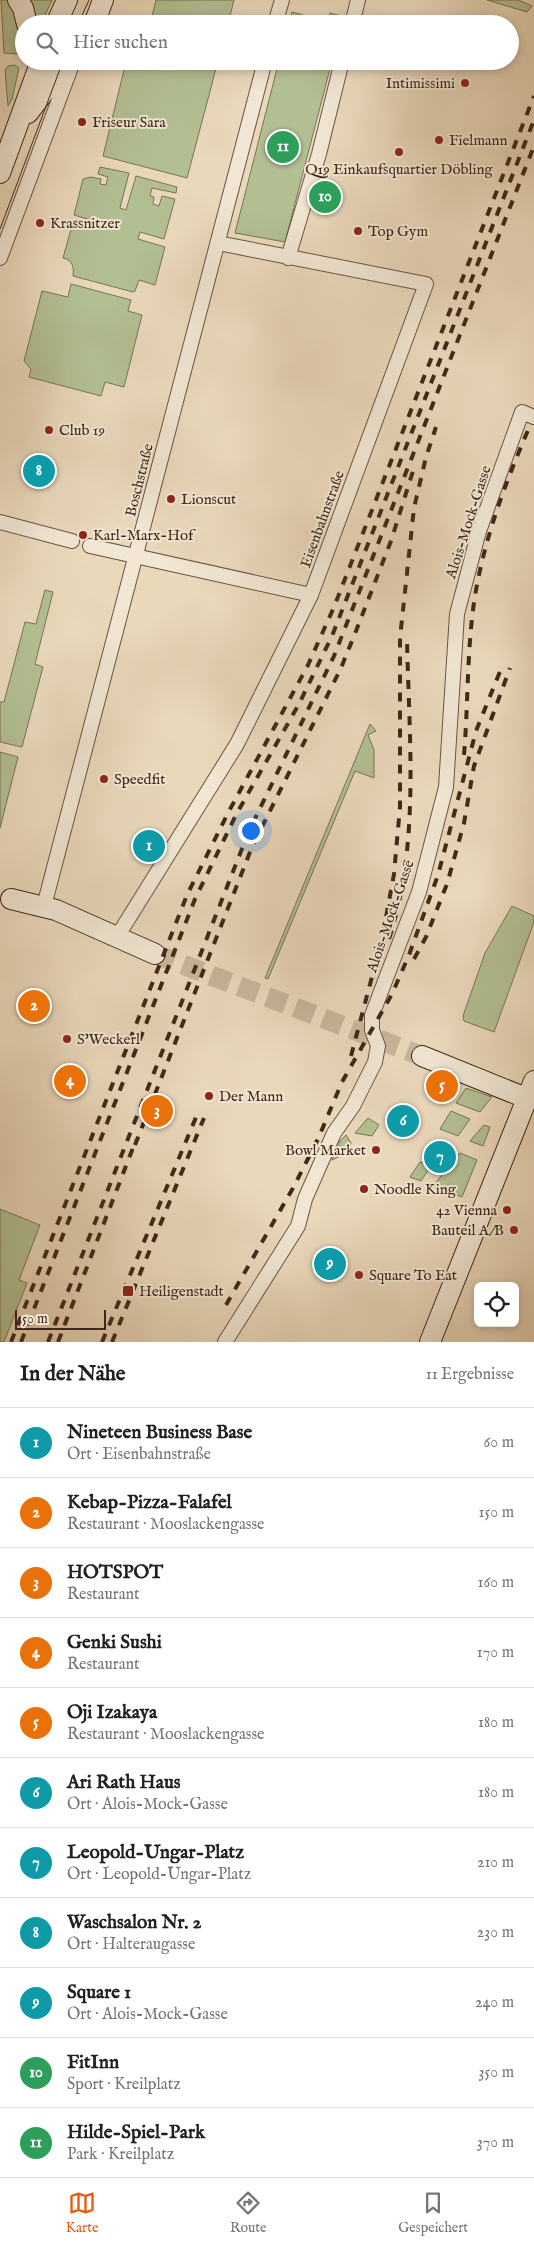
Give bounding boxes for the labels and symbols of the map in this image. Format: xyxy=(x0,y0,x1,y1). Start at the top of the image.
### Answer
place label: Intimissimi xyxy=(386,74,455,93)
marker: Intimissimi xyxy=(459,77,471,89)
place label: Friseur Sara xyxy=(92,113,166,132)
marker: Friseur Sara xyxy=(76,116,88,128)
pin: 11 xyxy=(267,128,299,166)
place label: Fielmann xyxy=(449,131,508,150)
marker: Fielmann xyxy=(433,134,445,146)
marker: Q19 Einkaufsquartier Döbling xyxy=(393,146,405,158)
place label: Q19 Einkaufsquartier Döbling xyxy=(305,160,494,179)
pin: 10 xyxy=(309,178,341,216)
place label: Krassnitzer xyxy=(50,214,120,233)
marker: Krassnitzer xyxy=(34,217,46,229)
place label: Top Gym xyxy=(368,222,428,241)
marker: Top Gym xyxy=(352,225,364,237)
place label: Club 19 xyxy=(59,421,105,440)
marker: Club 19 xyxy=(43,424,55,436)
street label: Boschstraße xyxy=(121,441,158,519)
pin: 8 xyxy=(23,452,55,490)
street label: Alois-Mock-Gasse xyxy=(441,463,496,582)
street label: Eisenbahnstraße xyxy=(296,468,349,570)
place label: Lionscut xyxy=(181,490,236,509)
marker: Lionscut xyxy=(165,493,177,505)
place label: Karl-Marx-Hof xyxy=(93,526,196,545)
marker: Karl-Marx-Hof xyxy=(77,529,89,541)
place label: Speedfit xyxy=(114,770,165,789)
marker: Speedfit xyxy=(98,773,110,785)
your location xyxy=(238,818,264,844)
pin: 1 xyxy=(133,827,165,865)
street label: Alois-Mock-Gasse xyxy=(362,857,419,976)
pin: 2 xyxy=(18,987,50,1025)
place label: S'Weckerl xyxy=(77,1030,141,1049)
marker: S'Weckerl xyxy=(61,1033,73,1045)
pin: 4 xyxy=(54,1062,86,1100)
pin: 5 xyxy=(426,1067,458,1105)
place label: Der Mann xyxy=(219,1087,283,1106)
marker: Der Mann xyxy=(203,1090,215,1102)
pin: 3 xyxy=(141,1092,173,1130)
pin: 6 xyxy=(387,1102,419,1140)
pin: 7 xyxy=(424,1138,456,1176)
place label: Bowl Market xyxy=(285,1141,366,1160)
marker: Bowl Market xyxy=(370,1144,382,1156)
place label: Noodle King xyxy=(374,1180,457,1199)
marker: Noodle King xyxy=(358,1183,370,1195)
place label: 42 Vienna xyxy=(436,1201,498,1220)
marker: 42 Vienna xyxy=(501,1204,513,1216)
place label: Bauteil A/B xyxy=(431,1221,504,1240)
marker: Bauteil A/B xyxy=(508,1224,520,1236)
pin: 9 xyxy=(314,1245,346,1283)
place label: Square To Eat xyxy=(369,1266,457,1285)
marker: Square To Eat xyxy=(353,1269,365,1281)
place label: Heiligenstadt xyxy=(139,1282,224,1301)
marker: Heiligenstadt xyxy=(121,1284,135,1298)
scale bar xyxy=(15,1307,106,1330)

